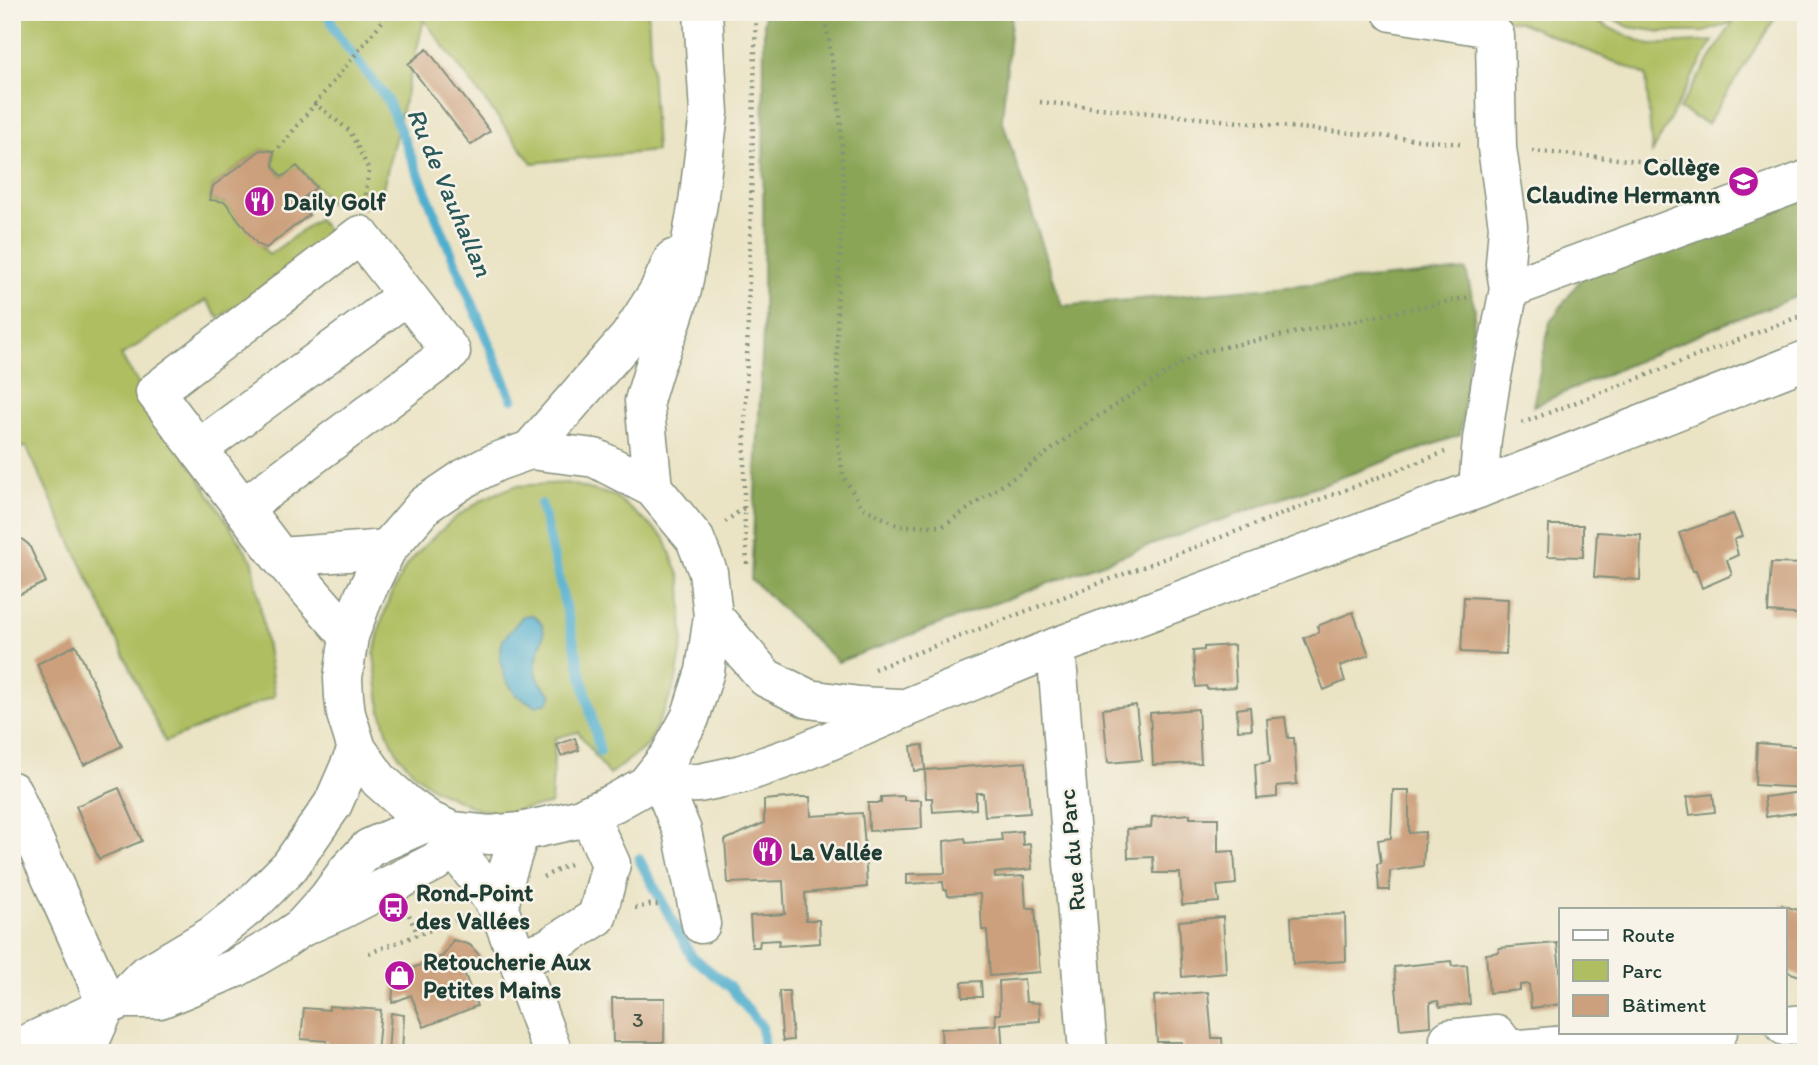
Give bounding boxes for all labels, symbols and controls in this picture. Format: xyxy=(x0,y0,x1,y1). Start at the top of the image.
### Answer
water label: Ru de Vauhallan xyxy=(400,103,500,281)
place label: Collège Claudine Hermann xyxy=(1526,152,1720,209)
school or university icon: Collège Claudine Hermann xyxy=(1726,164,1760,198)
restaurant icon: Daily Golf xyxy=(243,185,277,219)
place label: Daily Golf xyxy=(283,187,387,217)
street label: Rue du Parc xyxy=(1052,788,1091,912)
restaurant icon: La Vallée xyxy=(750,835,784,869)
place label: La Vallée xyxy=(790,837,883,866)
place label: Rond-Point des Vallées xyxy=(416,878,533,935)
bus stop icon: Rond-Point des Vallées xyxy=(376,890,410,924)
legend xyxy=(1559,908,1786,1034)
text: Route xyxy=(1622,922,1675,947)
place label: Retoucherie Aux Petites Mains xyxy=(423,947,592,1004)
text: Parc xyxy=(1622,958,1662,983)
shop icon: Retoucherie Aux Petites Mains xyxy=(383,959,417,993)
text: Bâtiment xyxy=(1622,992,1706,1017)
house number: 3 xyxy=(632,1007,644,1032)

